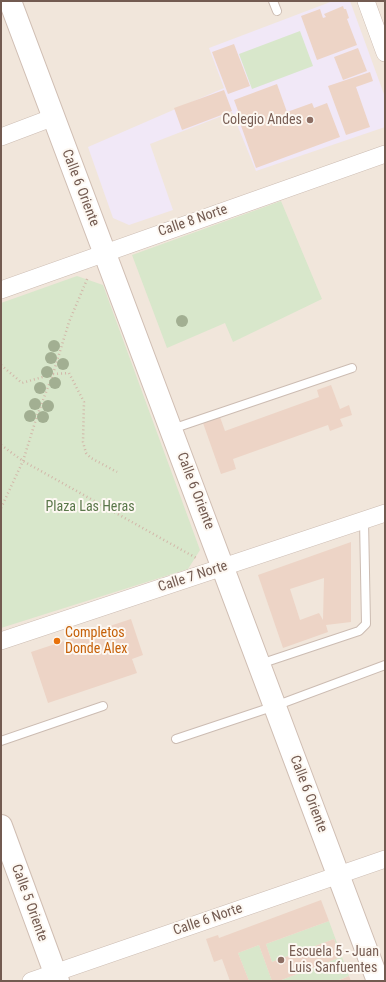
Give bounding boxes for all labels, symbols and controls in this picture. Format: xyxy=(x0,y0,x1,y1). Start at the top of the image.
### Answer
place label: Colegio Andes xyxy=(222,112,302,128)
marker: Colegio Andes xyxy=(305,115,315,125)
street label: Calle 6 Oriente xyxy=(58,147,102,229)
street label: Calle 8 Norte xyxy=(156,201,230,241)
street label: Calle 6 Oriente xyxy=(173,450,217,532)
park label: Plaza Las Heras xyxy=(45,499,135,515)
street label: Calle 7 Norte xyxy=(156,558,230,596)
place label: Completos Donde Alex xyxy=(65,625,128,658)
marker: Completos Donde Alex xyxy=(52,636,62,646)
street label: Calle 6 Oriente xyxy=(286,753,330,835)
street label: Calle 5 Oriente xyxy=(7,862,51,944)
street label: Calle 6 Norte xyxy=(171,900,245,940)
place label: Escuela 5 - Juan Luis Sanfuentes xyxy=(289,944,379,976)
marker: Escuela 5 - Juan Luis Sanfuentes xyxy=(276,955,286,965)

